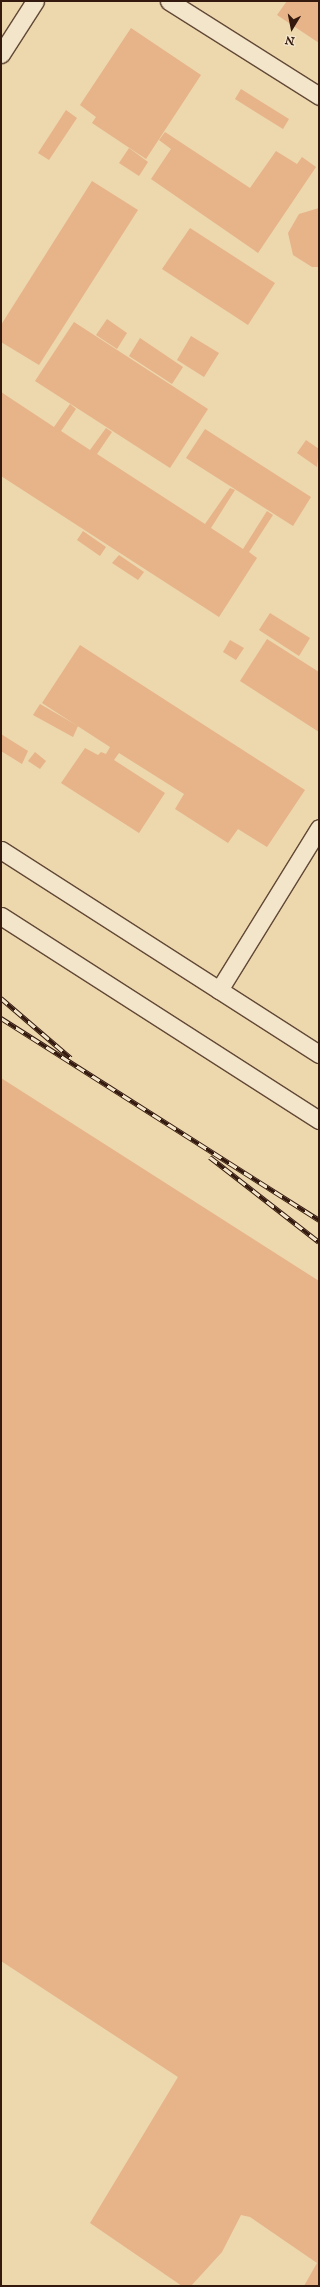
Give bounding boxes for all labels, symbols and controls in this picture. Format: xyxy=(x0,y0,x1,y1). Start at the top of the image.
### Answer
north arrow xyxy=(272,8,312,48)
text: N xyxy=(284,32,296,48)

